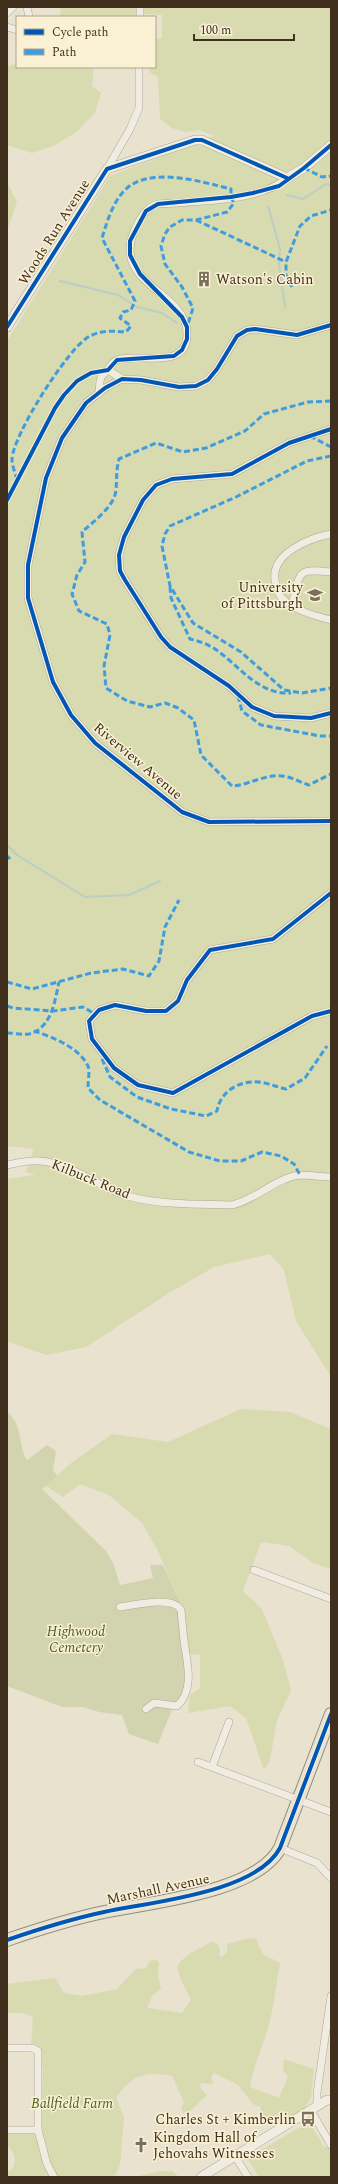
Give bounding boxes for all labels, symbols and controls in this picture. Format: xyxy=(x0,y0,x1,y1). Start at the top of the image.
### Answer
legend xyxy=(16,16,156,68)
scale bar xyxy=(194,16,294,42)
text: 100 m xyxy=(200,21,231,40)
text: Cycle path xyxy=(52,23,109,42)
text: Path xyxy=(52,43,77,62)
street label: Woods Run Avenue xyxy=(13,175,95,289)
place label: Watson's Cabin xyxy=(216,269,313,290)
building icon: Watson's Cabin xyxy=(195,270,213,288)
place label: University of Pittsburgh xyxy=(221,577,304,614)
school or university icon: University of Pittsburgh xyxy=(306,586,324,604)
street label: Riverview Avenue xyxy=(89,717,187,805)
street label: Kilbuck Road xyxy=(48,1154,134,1204)
park label: Highwood Cemetery xyxy=(47,1621,105,1658)
street label: Marshall Avenue xyxy=(105,1868,212,1910)
park label: Ballfield Farm xyxy=(31,2093,113,2114)
place label: Charles St + Kimberlin xyxy=(155,2109,296,2130)
bus stop icon: Charles St + Kimberlin xyxy=(299,2110,317,2128)
place label: Kingdom Hall of Jehovahs Witnesses xyxy=(153,2127,275,2164)
church icon: Kingdom Hall of Jehovahs Witnesses xyxy=(132,2136,150,2154)

